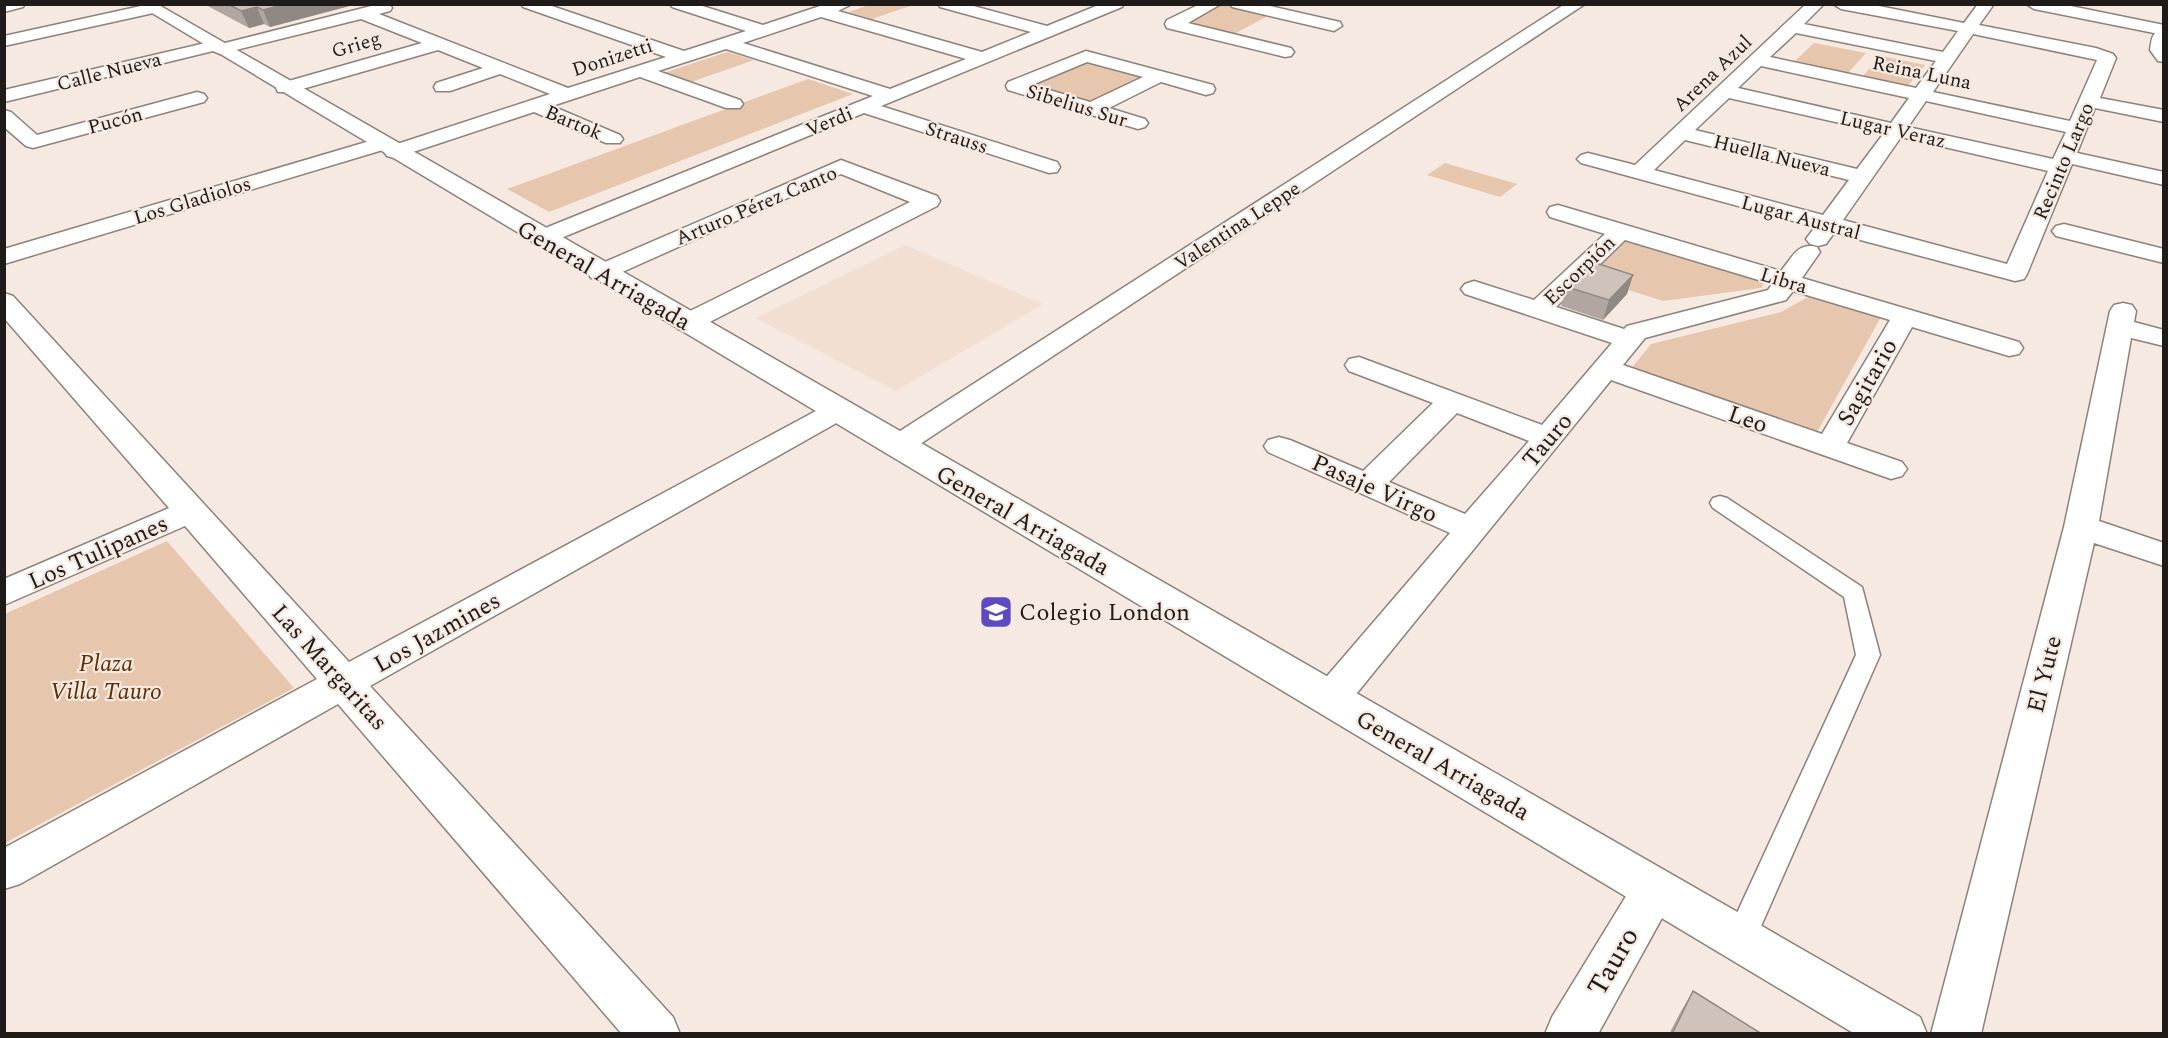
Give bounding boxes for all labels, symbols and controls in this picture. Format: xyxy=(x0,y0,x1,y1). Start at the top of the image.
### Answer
street label: Grieg xyxy=(328,24,385,66)
street label: Arena Azul xyxy=(1666,28,1759,119)
street label: Donizetti xyxy=(568,31,657,85)
street label: Calle Nueva xyxy=(54,44,165,99)
street label: Reina Luna xyxy=(1869,48,1974,98)
street label: Sibelius Sur xyxy=(1022,76,1131,136)
street label: Bartok xyxy=(540,97,607,148)
street label: Recinto Largo xyxy=(2026,98,2102,225)
street label: Pucón xyxy=(84,99,146,143)
street label: Verdi xyxy=(801,99,858,145)
street label: Lugar Veraz xyxy=(1837,103,1949,157)
street label: Strauss xyxy=(921,114,992,162)
street label: Huella Nueva xyxy=(1710,127,1834,185)
street label: Arturo Pérez Canto xyxy=(671,158,842,254)
street label: Los Gladiolos xyxy=(130,169,255,233)
street label: Valentina Leppe xyxy=(1169,174,1307,278)
street label: Lugar Austral xyxy=(1738,188,1864,248)
street label: General Arriagada xyxy=(510,211,698,341)
street label: Escorpión xyxy=(1537,229,1623,313)
street label: Libra xyxy=(1756,260,1811,302)
street label: Sagitario xyxy=(1828,332,1907,433)
street label: Leo xyxy=(1723,396,1772,443)
street label: Tauro xyxy=(1514,405,1582,476)
street label: Pasaje Virgo xyxy=(1306,445,1443,533)
street label: General Arriagada xyxy=(929,456,1117,586)
street label: Los Tulipanes xyxy=(23,506,174,600)
street label: Los Jazmines xyxy=(367,583,508,683)
school or university icon: Colegio London xyxy=(978,594,1014,630)
place label: Colegio London xyxy=(1019,595,1190,631)
street label: Las Margaritas xyxy=(262,596,396,739)
street label: El Yute xyxy=(2018,632,2072,717)
park label: Plaza Villa Tauro xyxy=(50,646,162,710)
street label: General Arriagada xyxy=(1349,701,1537,831)
street label: Tauro xyxy=(1576,919,1650,1004)

